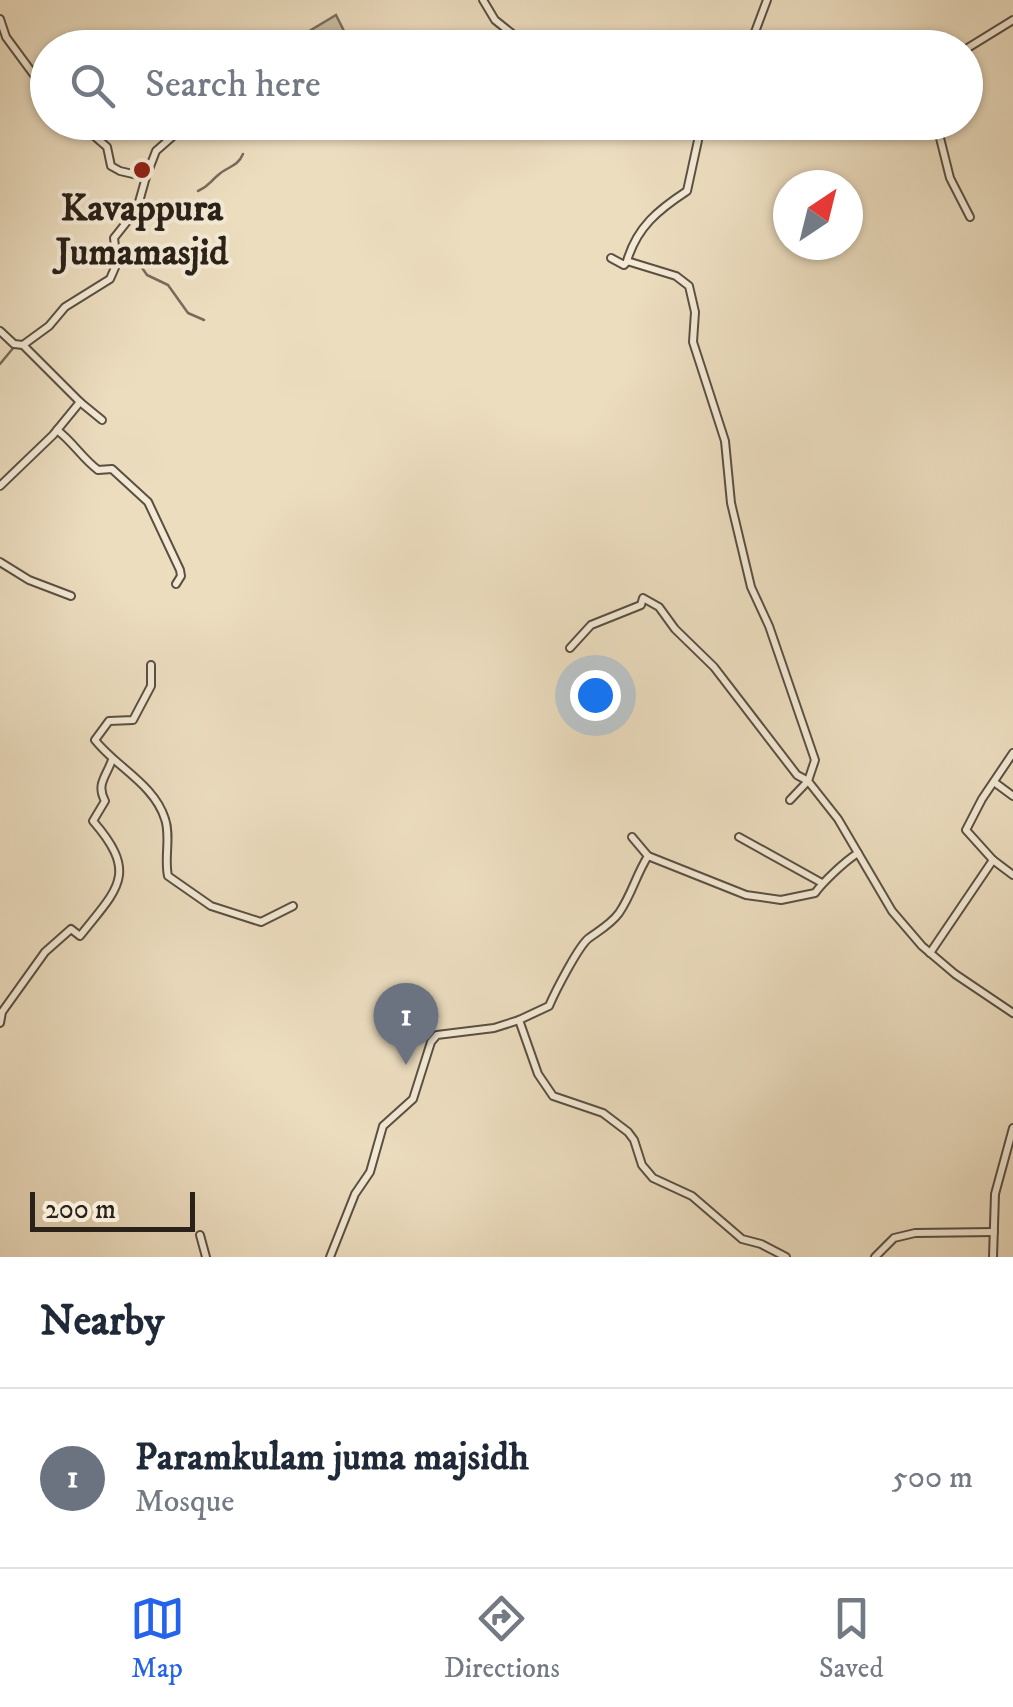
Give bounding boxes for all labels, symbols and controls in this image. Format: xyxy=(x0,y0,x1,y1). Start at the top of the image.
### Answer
search box xyxy=(30,30,983,140)
icon: search xyxy=(65,58,120,113)
text: Search here xyxy=(145,61,321,109)
marker: Kavappura Jumamasjid xyxy=(131,159,153,181)
north arrow xyxy=(773,170,863,260)
place label: Kavappura Jumamasjid xyxy=(52,185,229,277)
your location xyxy=(570,670,621,721)
pin: 1 xyxy=(374,982,438,1065)
scale bar xyxy=(30,1187,195,1232)
text: 200 m xyxy=(45,1192,116,1227)
text: Nearby xyxy=(40,1296,164,1348)
text: Paramkulam juma majsidh xyxy=(135,1434,529,1482)
text: 1 xyxy=(67,1458,78,1498)
text: 500 m xyxy=(892,1458,973,1498)
text: Mosque xyxy=(135,1482,235,1522)
tab: Map xyxy=(130,1591,185,1686)
tab: Directions xyxy=(444,1591,560,1686)
tab: Saved xyxy=(819,1591,883,1686)

